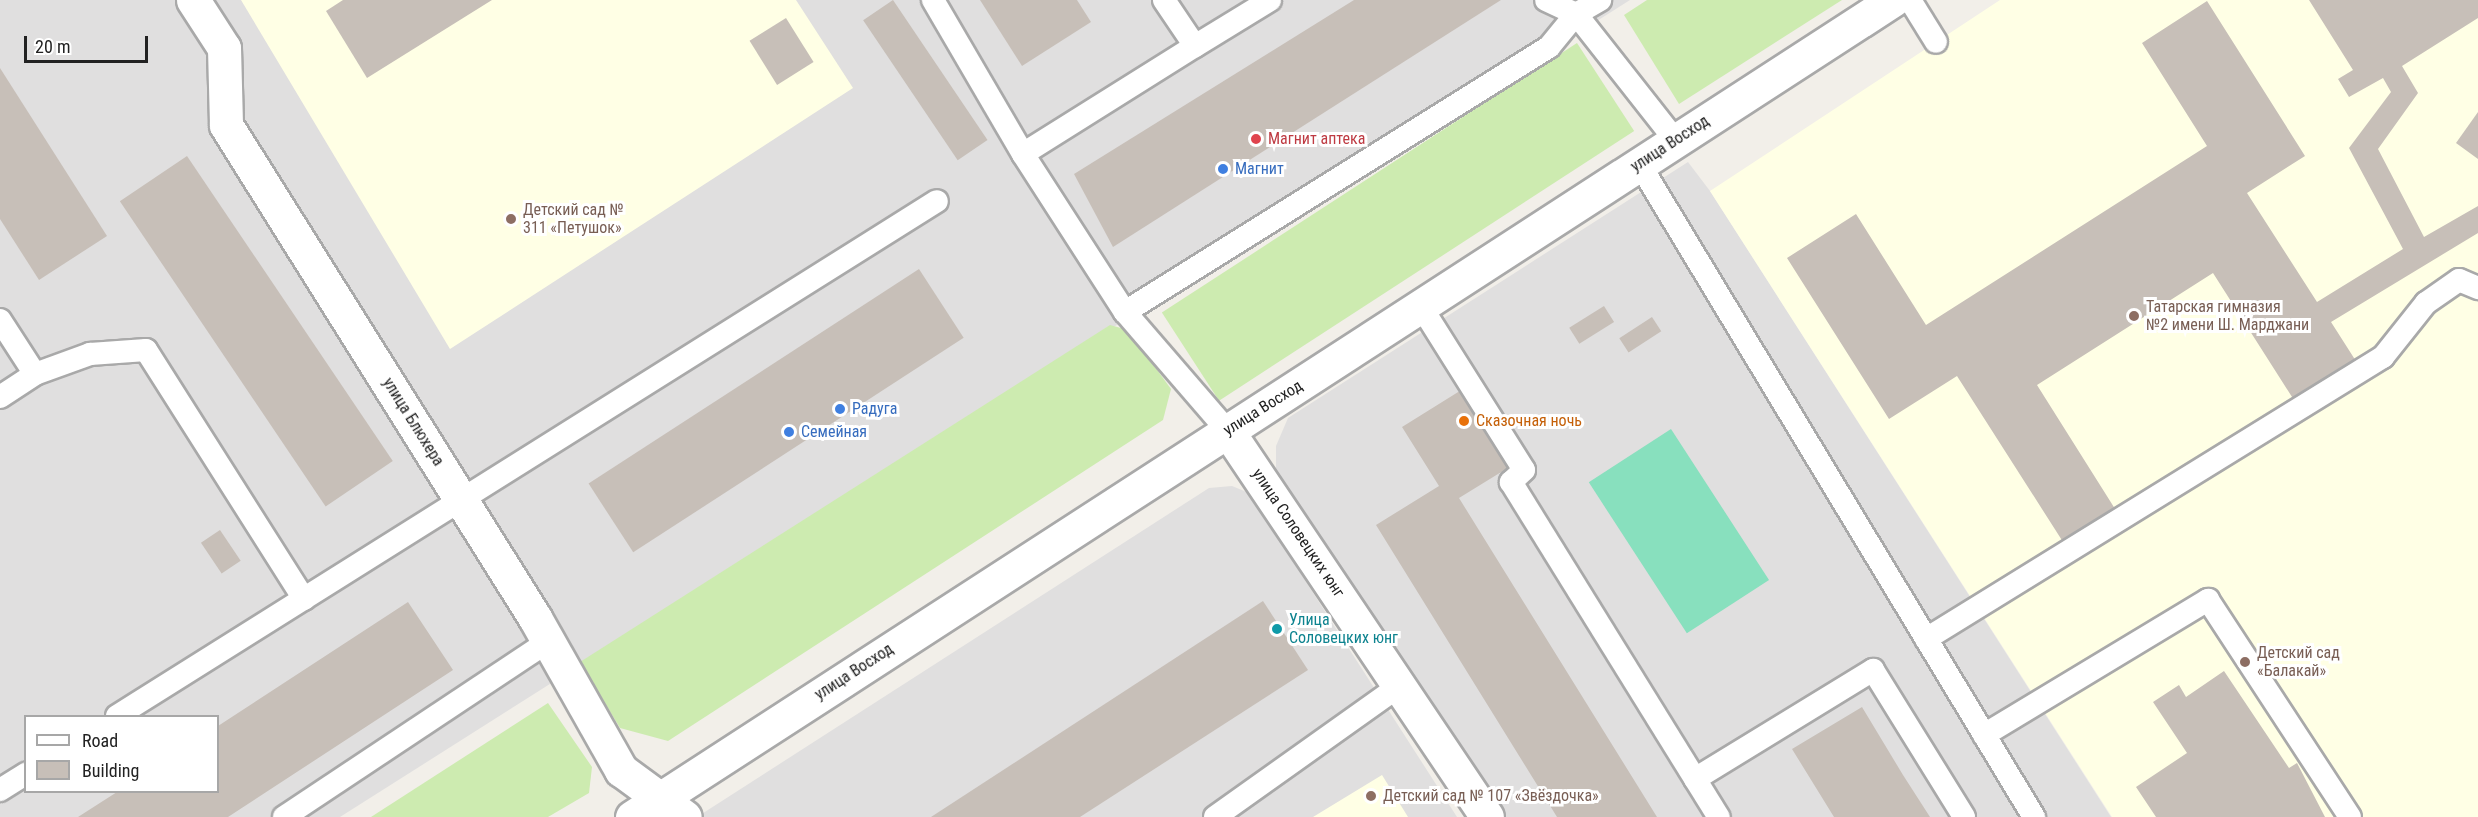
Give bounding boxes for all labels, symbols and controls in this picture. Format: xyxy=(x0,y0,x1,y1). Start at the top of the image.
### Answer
scale bar xyxy=(27,24,152,62)
text: 20 m xyxy=(35,36,70,57)
street label: улица Восход xyxy=(1627,112,1713,176)
place label: Магнит аптека xyxy=(1268,129,1365,149)
marker: Магнит аптека xyxy=(1249,132,1263,146)
place label: Магнит xyxy=(1235,159,1284,179)
marker: Магнит xyxy=(1216,162,1230,176)
place label: Детский сад № 311 «Петушок» xyxy=(523,200,624,238)
marker: Детский сад № 311 «Петушок» xyxy=(504,212,518,226)
place label: Татарская гимназия №2 имени Ш. Марджани xyxy=(2146,297,2309,335)
marker: Татарская гимназия №2 имени Ш. Марджани xyxy=(2127,309,2141,323)
street label: улица Блюхера xyxy=(378,374,448,470)
street label: улица Восход xyxy=(1220,376,1306,440)
place label: Радуга xyxy=(852,399,897,419)
marker: Радуга xyxy=(833,402,847,416)
place label: Сказочная ночь xyxy=(1476,411,1582,431)
marker: Сказочная ночь xyxy=(1457,414,1471,428)
place label: Семейная xyxy=(801,422,867,442)
marker: Семейная xyxy=(782,425,796,439)
street label: улица Соловецких юнг xyxy=(1248,465,1348,601)
place label: Улица Соловецких юнг xyxy=(1289,610,1398,648)
marker: Улица Соловецких юнг xyxy=(1270,622,1284,636)
street label: улица Восход xyxy=(811,640,897,704)
place label: Детский сад «Балакай» xyxy=(2257,643,2340,681)
marker: Детский сад «Балакай» xyxy=(2238,655,2252,669)
legend xyxy=(24,715,219,793)
text: Road xyxy=(82,730,118,751)
text: Building xyxy=(82,760,139,781)
place label: Детский сад № 107 «Звёздочка» xyxy=(1383,786,1599,806)
marker: Детский сад № 107 «Звёздочка» xyxy=(1364,789,1378,803)

